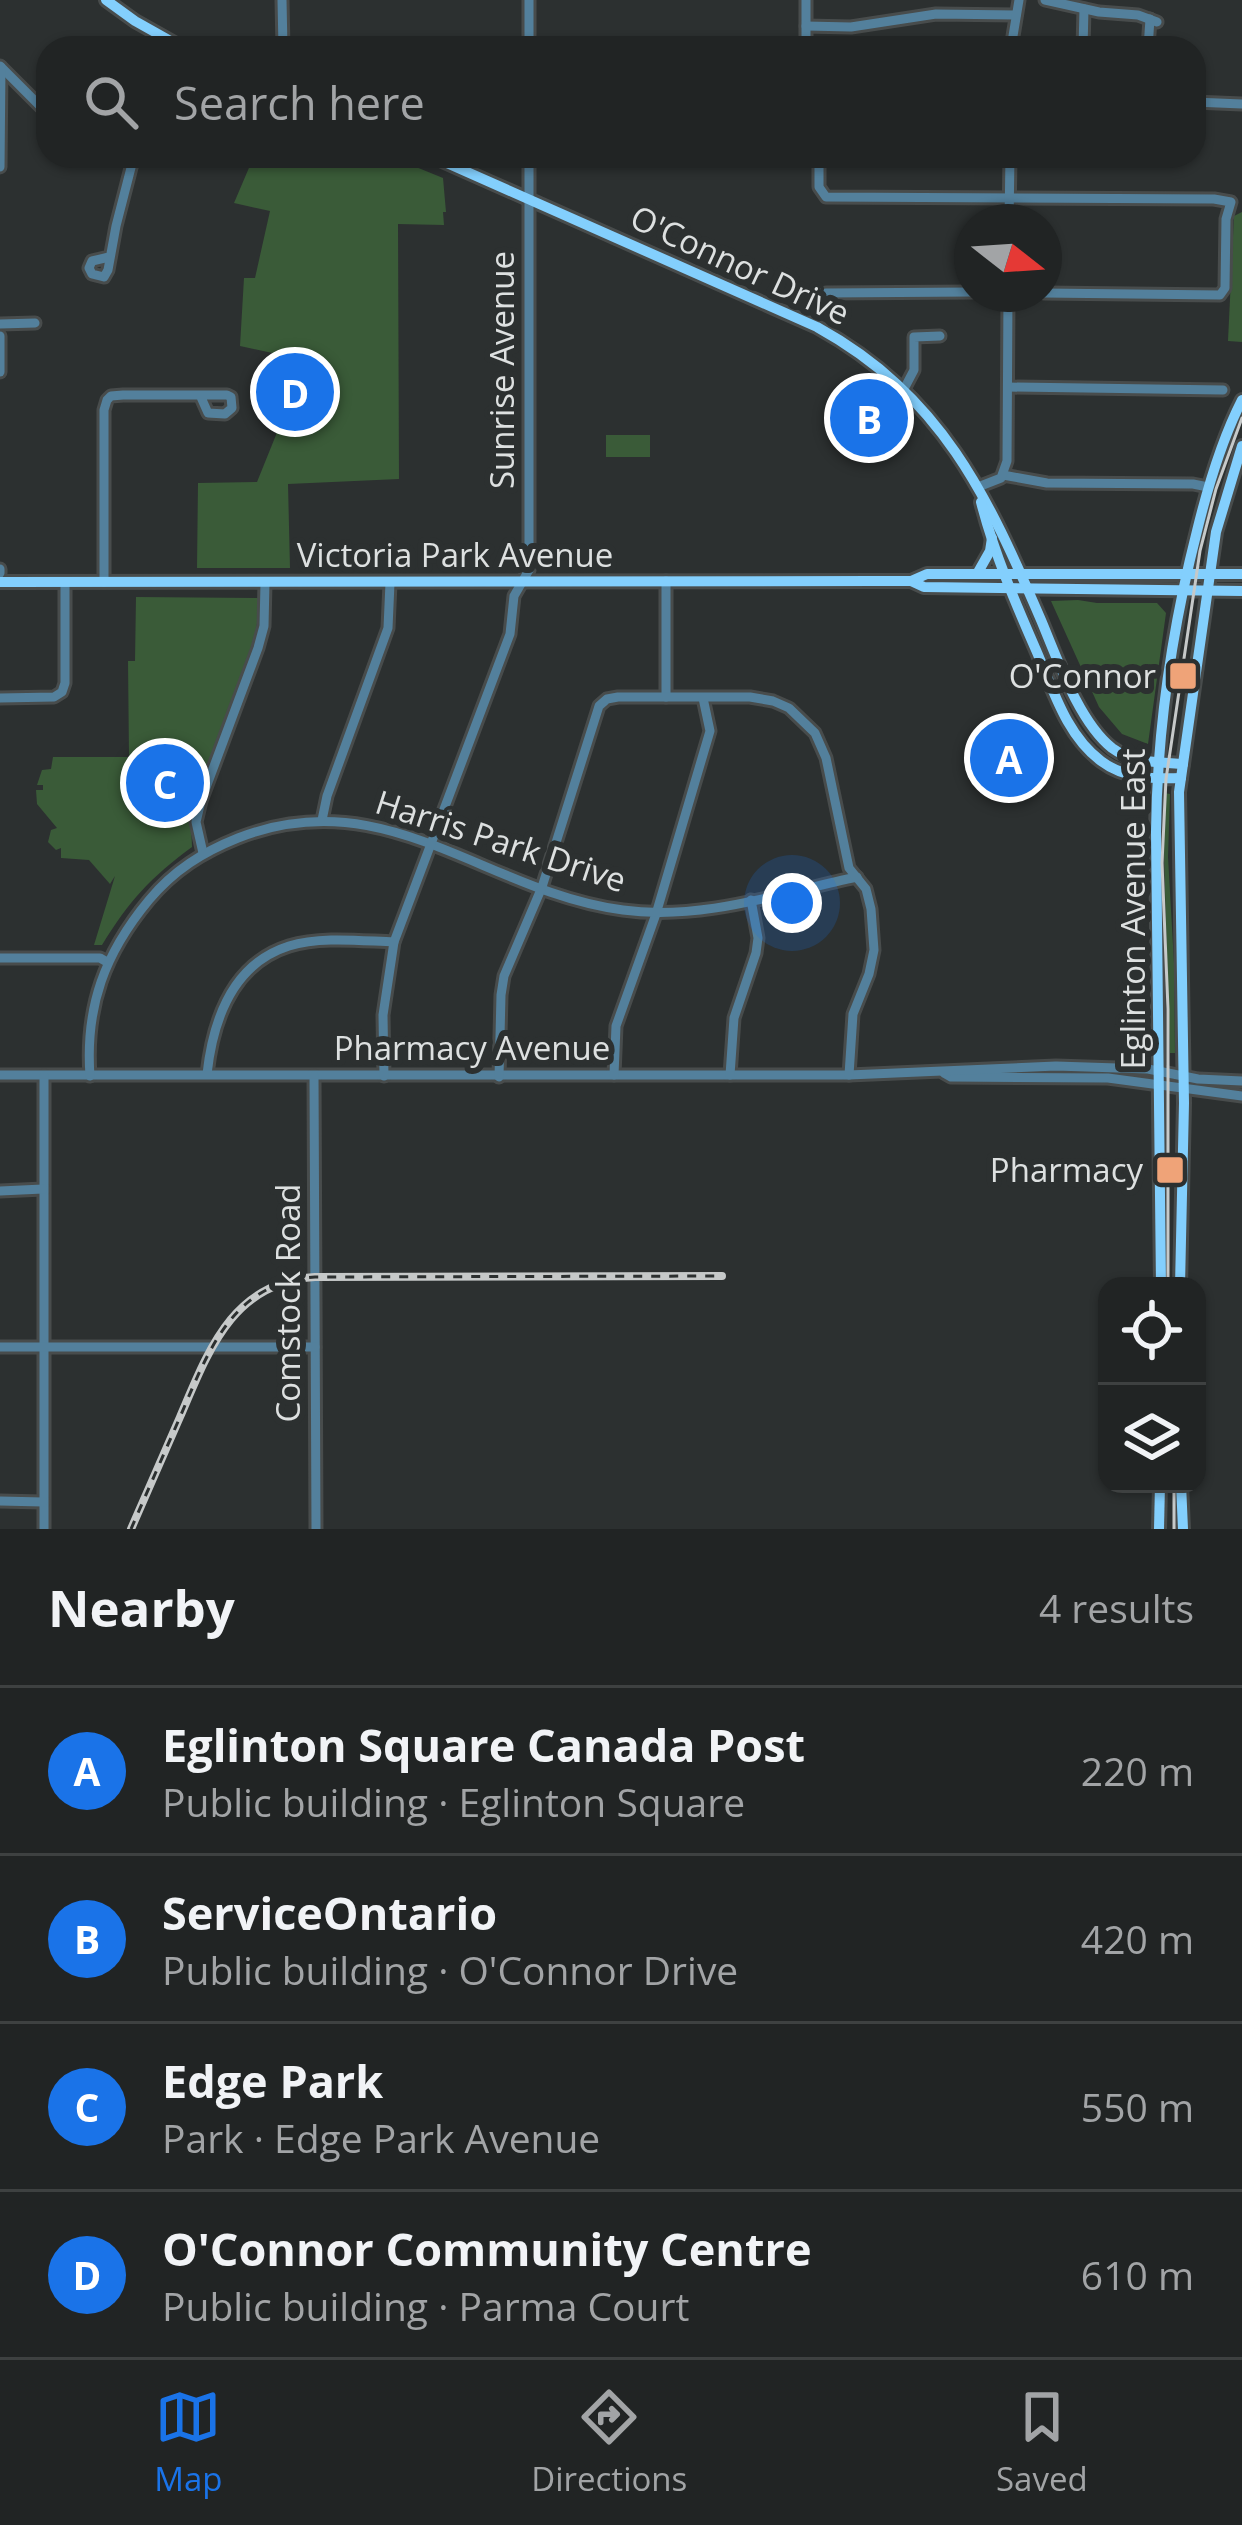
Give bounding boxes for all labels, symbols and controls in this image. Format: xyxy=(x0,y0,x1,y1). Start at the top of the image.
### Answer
search box xyxy=(36,36,1206,168)
icon: search xyxy=(78,69,144,135)
text: Search here xyxy=(174,72,425,133)
street label: O'Connor Drive xyxy=(623,194,857,335)
north arrow xyxy=(954,204,1062,312)
street label: Sunrise Avenue xyxy=(479,251,524,489)
pin: D xyxy=(256,347,334,437)
pin: B xyxy=(830,373,908,463)
street label: Victoria Park Avenue xyxy=(297,532,613,577)
place label: O'Connor xyxy=(1009,653,1156,698)
marker: O'Connor xyxy=(1167,660,1199,692)
pin: A xyxy=(970,713,1048,803)
pin: C xyxy=(126,738,204,828)
street label: Eglinton Avenue East xyxy=(1110,748,1155,1070)
street label: Harris Park Drive xyxy=(370,779,632,902)
your location xyxy=(762,873,822,933)
street label: Pharmacy Avenue xyxy=(334,1025,610,1070)
place label: Pharmacy xyxy=(990,1147,1143,1192)
marker: Pharmacy xyxy=(1154,1154,1186,1186)
street label: Comstock Road xyxy=(265,1184,310,1423)
map controls xyxy=(1098,1277,1206,1493)
button: locate xyxy=(1098,1277,1206,1385)
button: layers xyxy=(1098,1385,1206,1493)
text: Nearby xyxy=(48,1572,235,1642)
text: 4 results xyxy=(1039,1581,1194,1634)
text: Eglinton Square Canada Post xyxy=(162,1714,805,1775)
text: A xyxy=(74,1744,100,1797)
text: 220 m xyxy=(1081,1744,1194,1797)
text: Public building · Eglinton Square xyxy=(162,1775,745,1828)
text: ServiceOntario xyxy=(162,1882,497,1943)
text: B xyxy=(74,1912,100,1965)
text: 420 m xyxy=(1081,1912,1194,1965)
text: Public building · O'Connor Drive xyxy=(162,1943,738,1996)
text: Edge Park xyxy=(162,2050,383,2111)
text: C xyxy=(75,2080,99,2133)
text: 550 m xyxy=(1081,2080,1194,2133)
text: Park · Edge Park Avenue xyxy=(162,2111,600,2164)
text: O'Connor Community Centre xyxy=(162,2218,811,2279)
text: D xyxy=(73,2248,101,2301)
text: 610 m xyxy=(1081,2248,1194,2301)
text: Public building · Parma Court xyxy=(162,2279,689,2332)
tab: Map xyxy=(154,2384,223,2501)
tab: Directions xyxy=(531,2384,687,2501)
tab: Saved xyxy=(996,2384,1088,2501)

